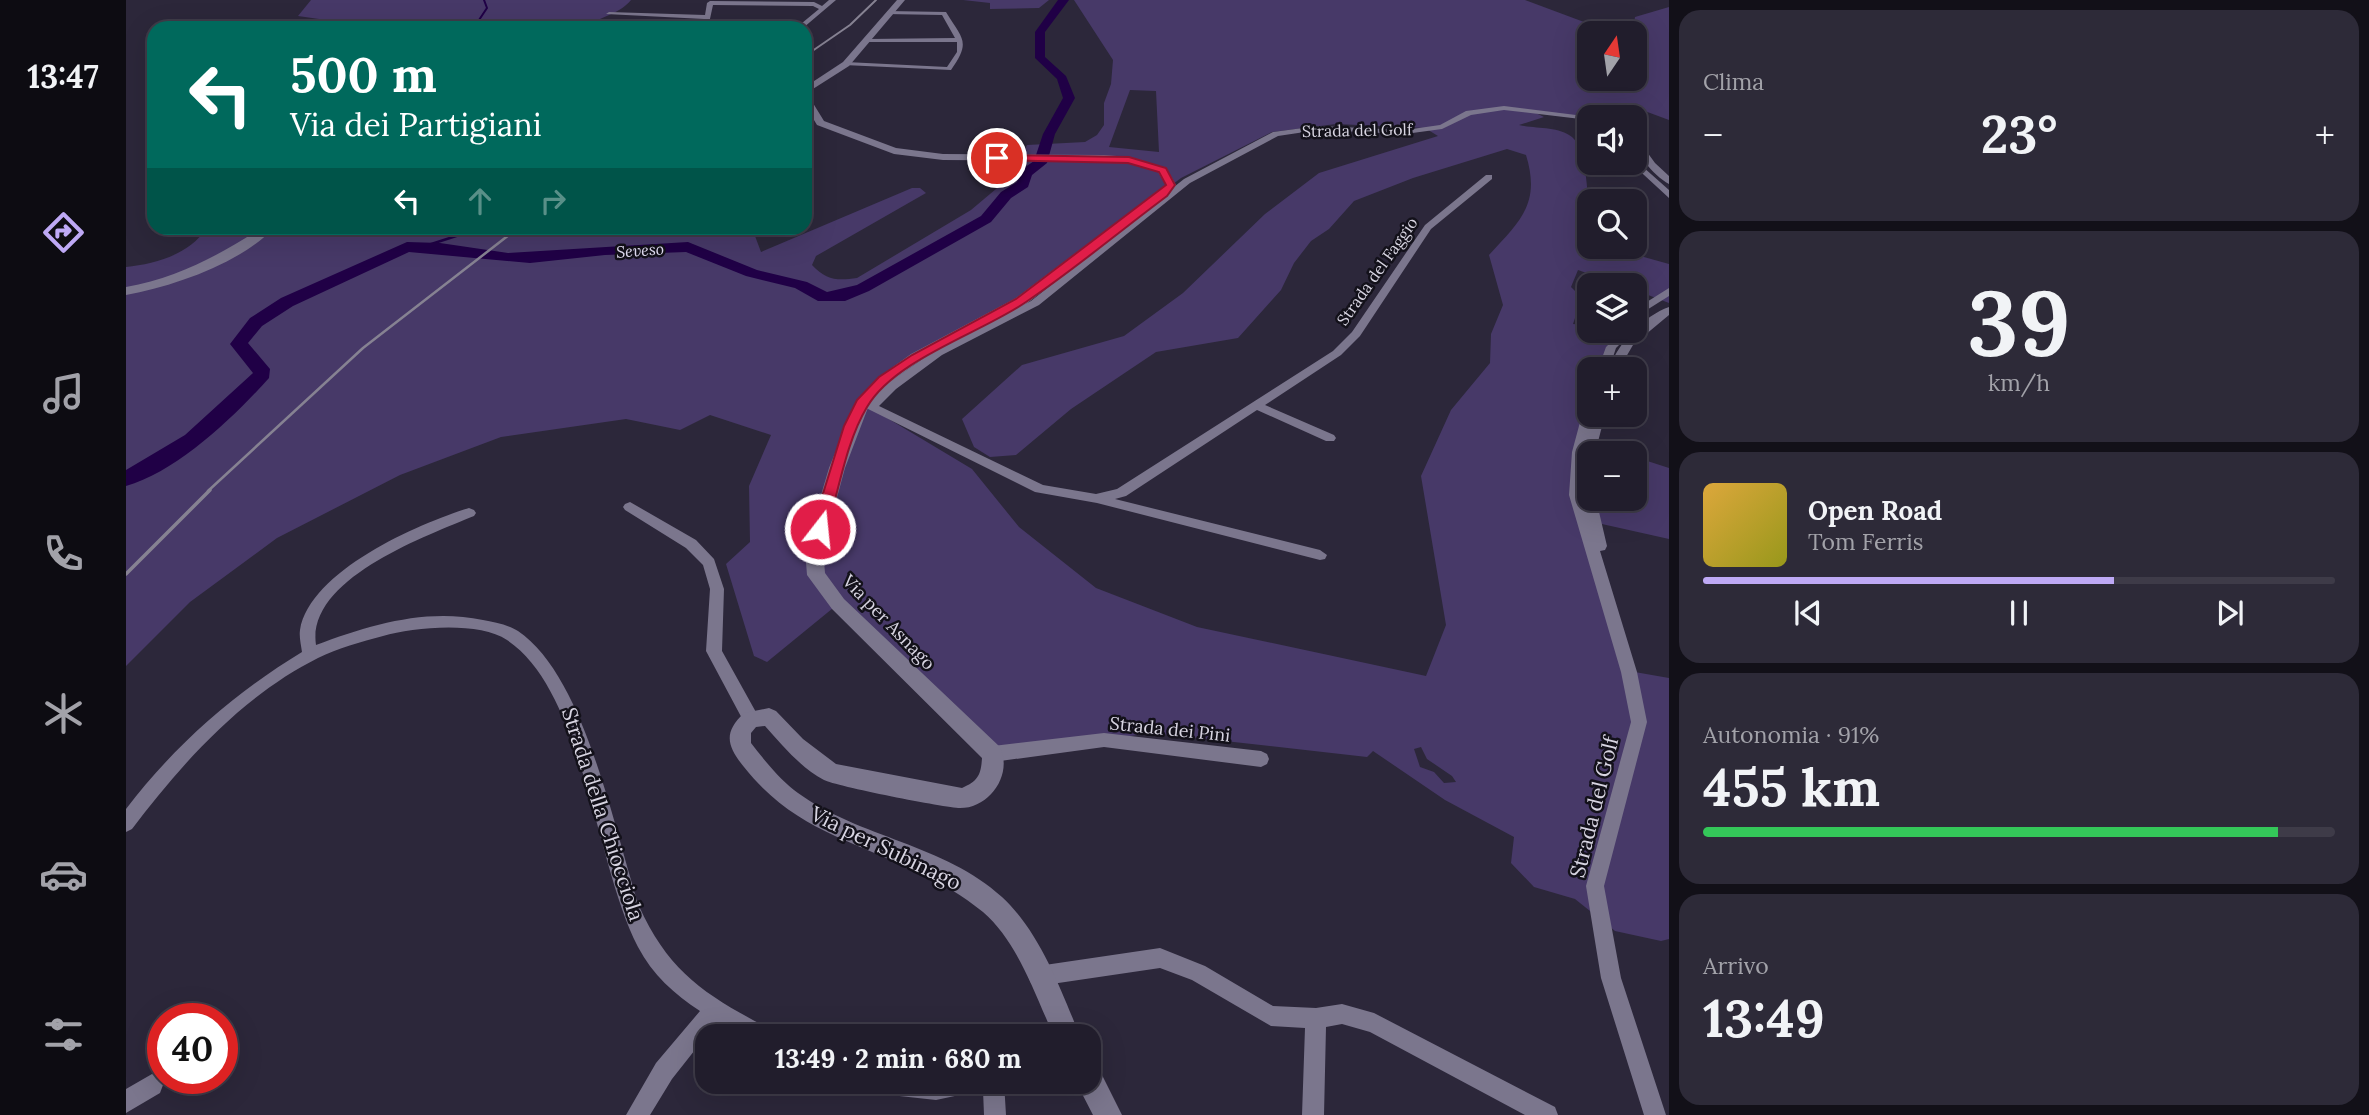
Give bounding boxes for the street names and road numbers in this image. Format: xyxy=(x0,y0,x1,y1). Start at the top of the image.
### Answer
street label: Strada del Golf xyxy=(1302,119,1414,141)
street label: Strada del Faggio xyxy=(1332,213,1422,329)
street label: Via per Asnago xyxy=(837,569,940,675)
street label: Strada della Chiocciola xyxy=(556,704,650,924)
street label: Strada dei Pini xyxy=(1109,711,1231,747)
street label: Strada del Golf xyxy=(1563,732,1625,881)
street label: Via per Subinago xyxy=(805,799,966,896)

